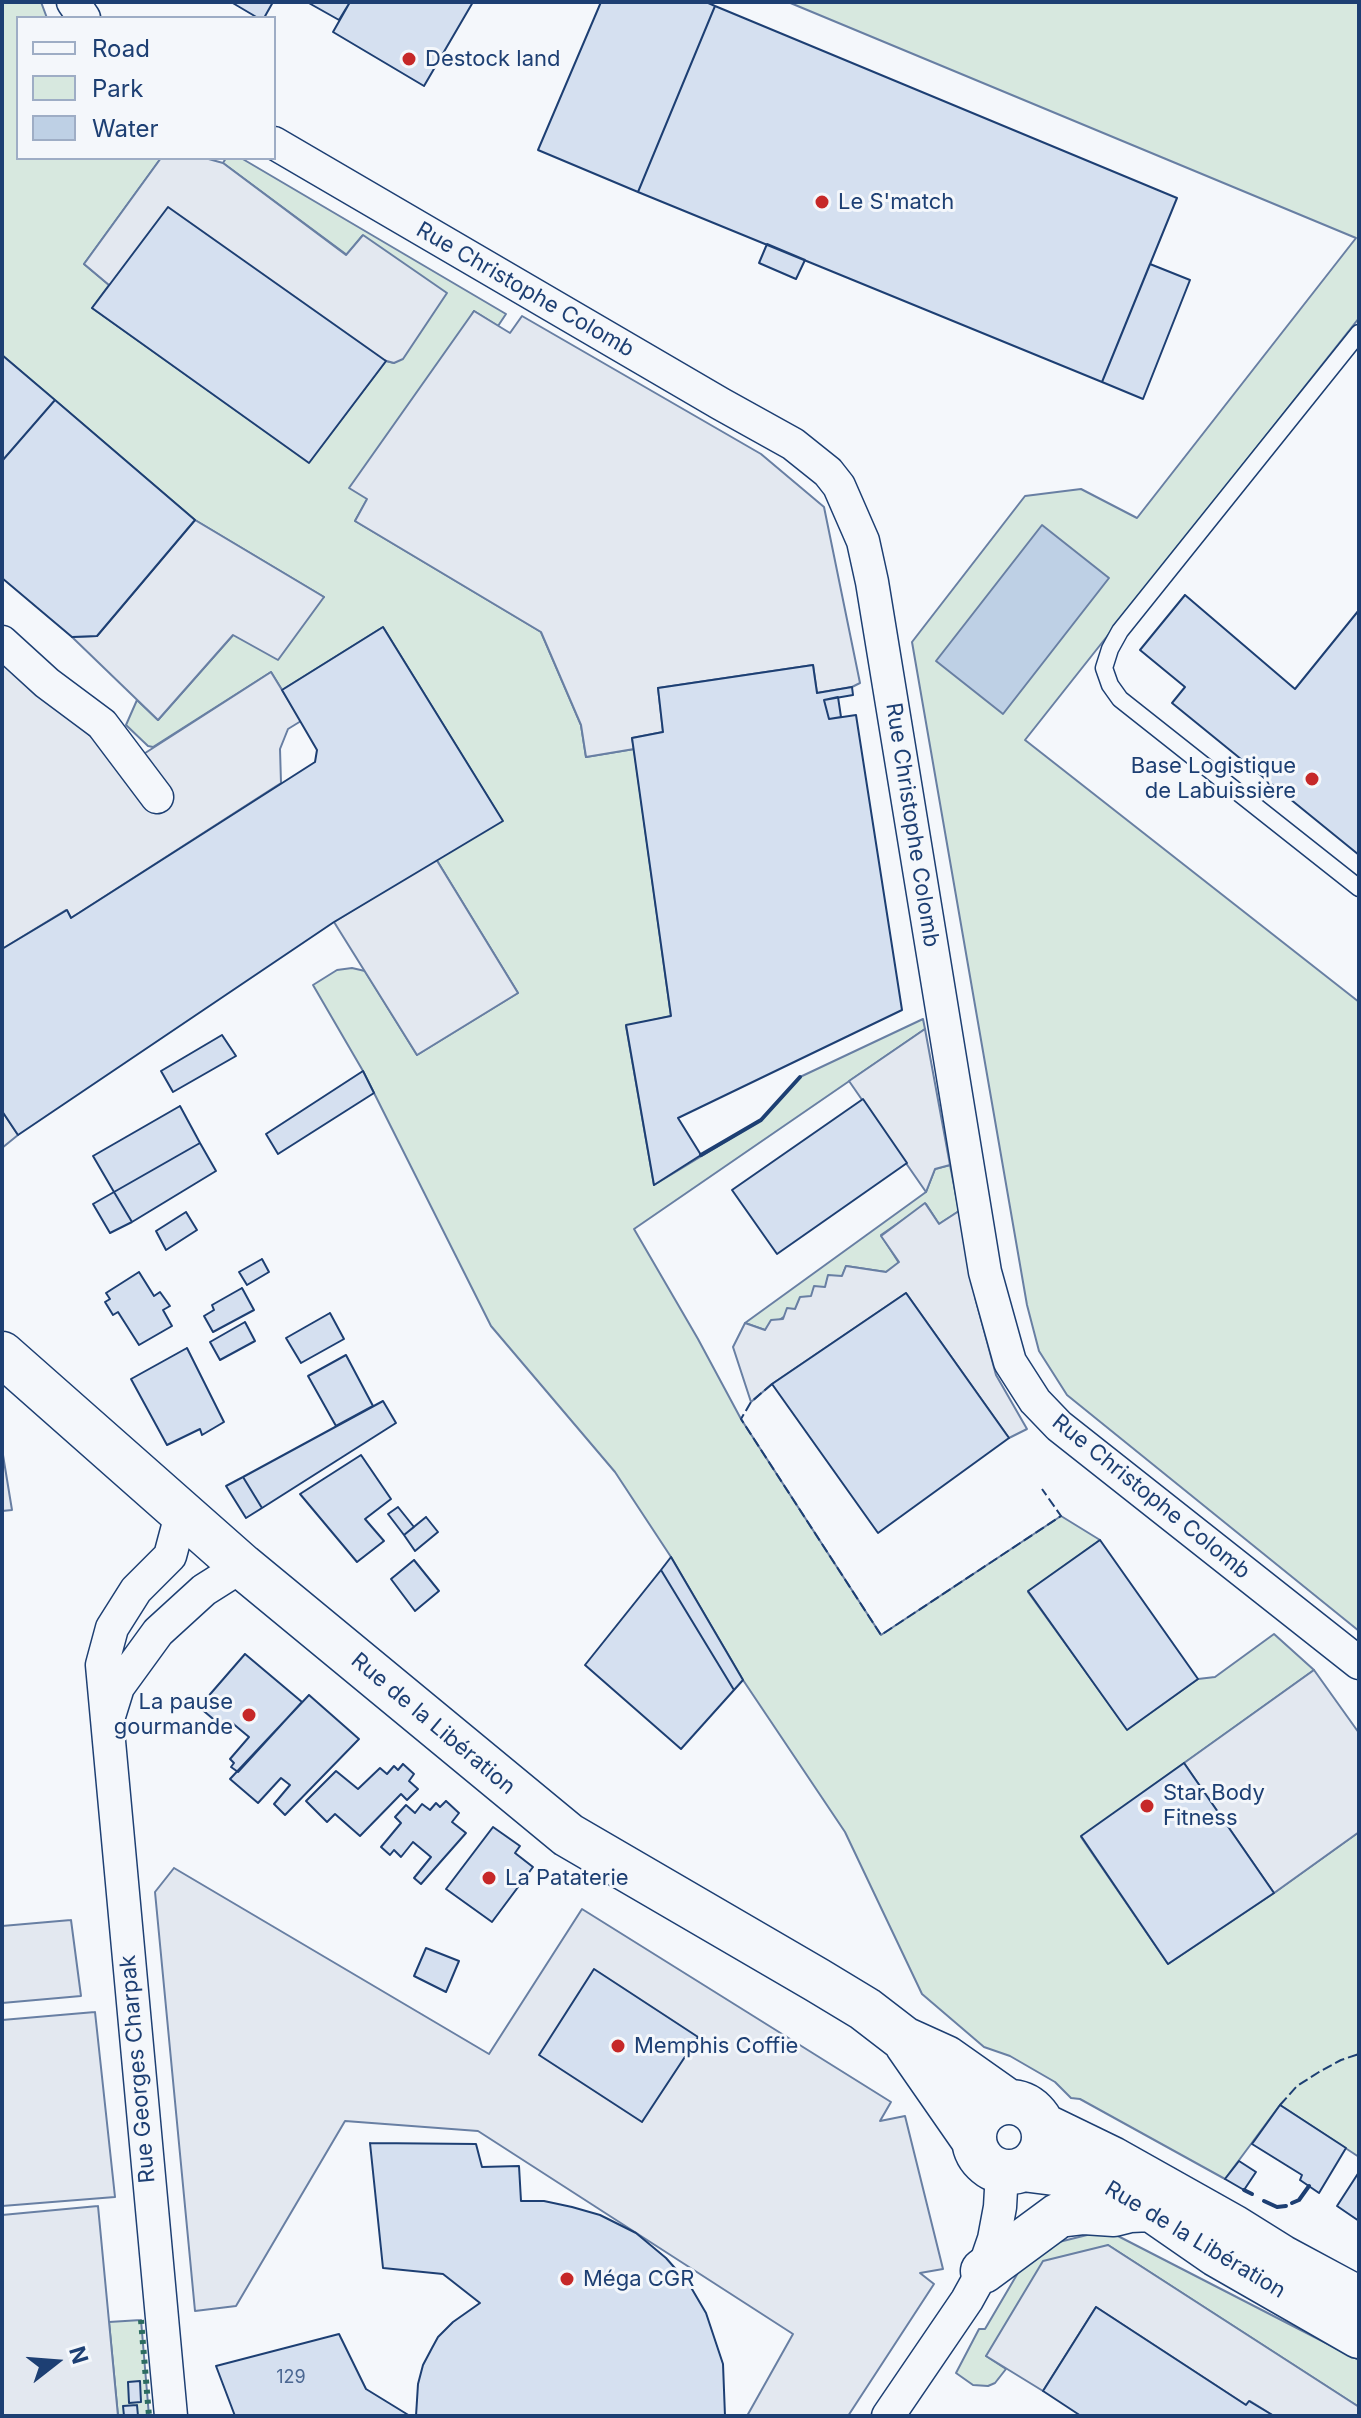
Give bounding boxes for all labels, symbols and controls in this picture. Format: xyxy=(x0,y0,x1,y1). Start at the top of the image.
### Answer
legend xyxy=(16,16,276,160)
text: Road xyxy=(92,34,150,63)
place label: Destock land xyxy=(425,46,560,72)
marker: Destock land xyxy=(400,50,418,68)
text: Park xyxy=(92,74,143,103)
text: Water xyxy=(92,114,159,143)
place label: Le S'match xyxy=(838,189,954,215)
marker: Le S'match xyxy=(813,193,831,211)
street label: Rue Christophe Colomb xyxy=(411,217,639,363)
street label: Rue Christophe Colomb xyxy=(880,701,944,949)
place label: Base Logistique de Labuissière xyxy=(1131,753,1296,804)
marker: Base Logistique de Labuissière xyxy=(1303,770,1321,788)
street label: Rue Christophe Colomb xyxy=(1047,1409,1255,1585)
street label: Rue de la Libération xyxy=(346,1648,520,1800)
place label: La pause gourmande xyxy=(114,1689,233,1740)
marker: La pause gourmande xyxy=(240,1706,258,1724)
place label: Star Body Fitness xyxy=(1163,1780,1265,1832)
marker: Star Body Fitness xyxy=(1138,1797,1156,1815)
place label: La Pataterie xyxy=(505,1865,629,1891)
marker: La Pataterie xyxy=(480,1869,498,1887)
street label: Rue Georges Charpak xyxy=(115,1954,161,2184)
place label: Memphis Coffie xyxy=(634,2033,798,2059)
marker: Memphis Coffie xyxy=(609,2037,627,2055)
street label: Rue de la Libération xyxy=(1100,2176,1290,2304)
place label: Méga CGR xyxy=(583,2266,694,2292)
marker: Méga CGR xyxy=(558,2270,576,2288)
north arrow xyxy=(16,2322,96,2402)
text: N xyxy=(64,2343,94,2367)
house number: 129 xyxy=(276,2367,306,2389)

